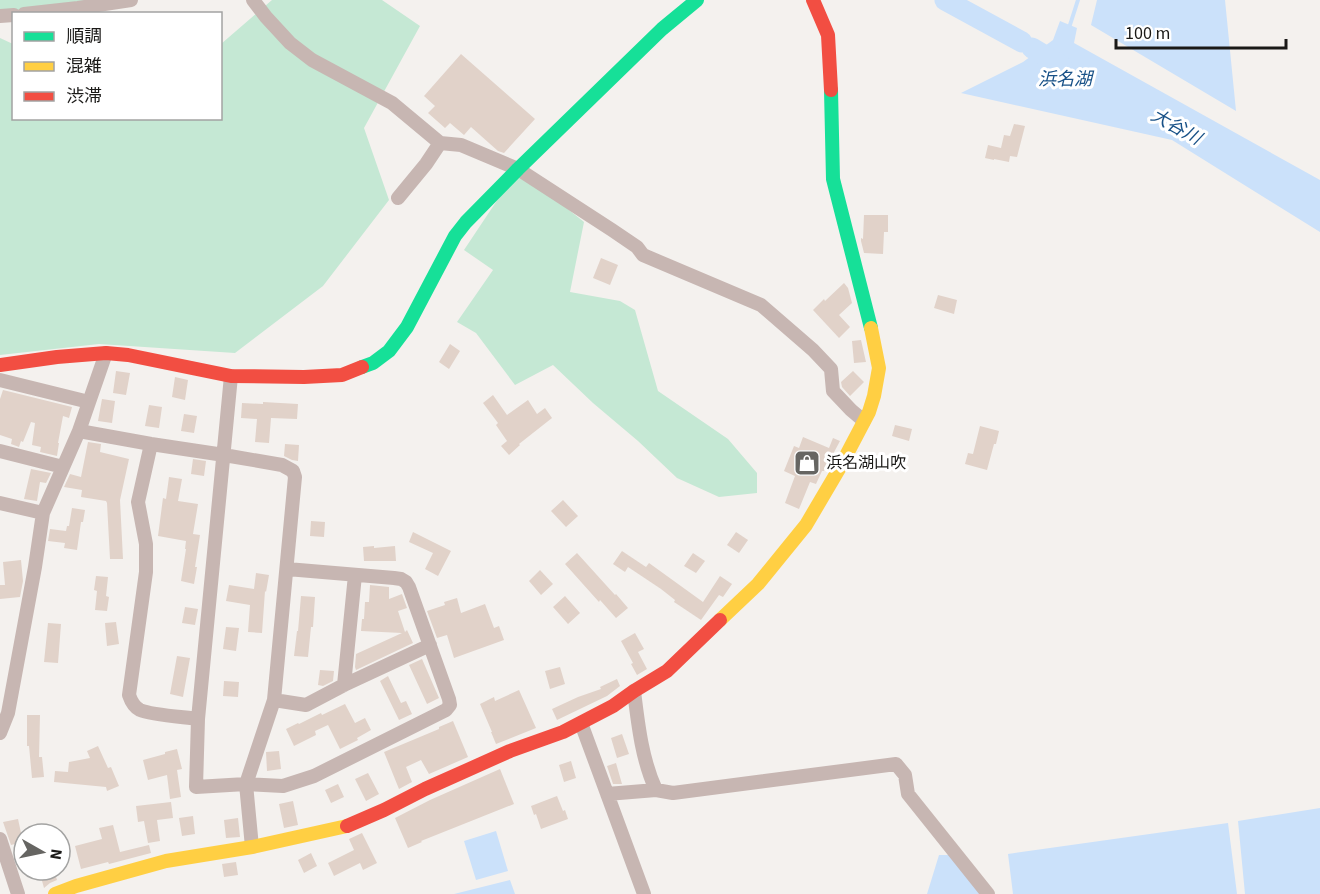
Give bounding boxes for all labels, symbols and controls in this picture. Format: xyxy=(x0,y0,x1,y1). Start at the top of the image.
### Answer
legend xyxy=(12,12,222,120)
scale bar xyxy=(1116,12,1286,50)
text: 100 m xyxy=(1125,21,1170,46)
text: 順調 xyxy=(66,24,102,49)
text: 混雑 xyxy=(66,54,102,79)
water label: 浜名湖 xyxy=(1038,67,1095,92)
text: 渋滞 xyxy=(66,84,102,109)
water label: 大谷川 xyxy=(1146,103,1207,152)
shop icon: 浜名湖山吹 xyxy=(792,448,822,478)
place label: 浜名湖山吹 xyxy=(826,452,906,474)
north arrow xyxy=(12,822,72,882)
text: N xyxy=(44,847,68,861)

